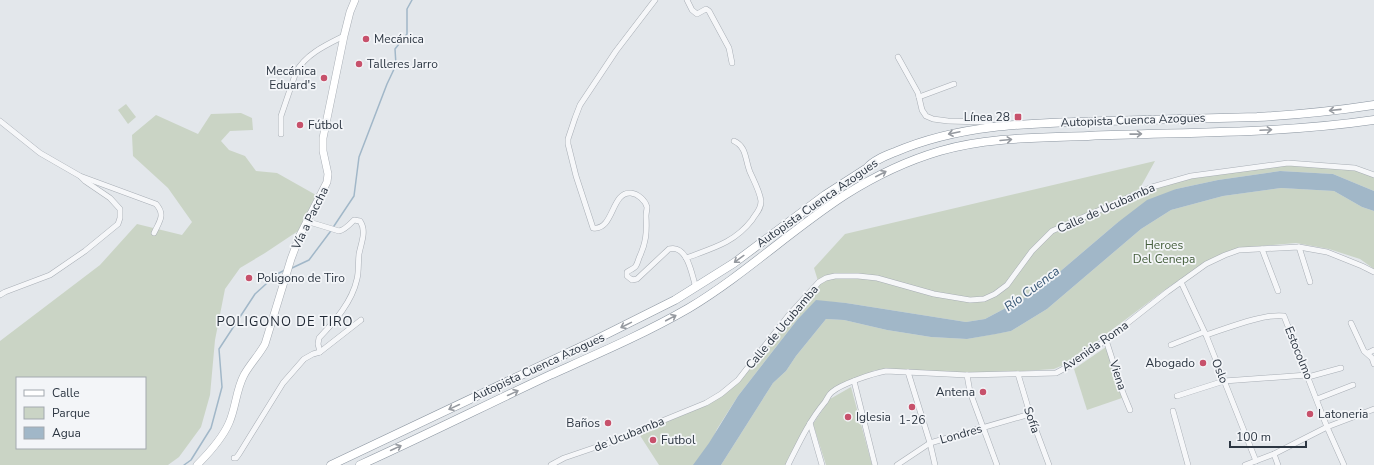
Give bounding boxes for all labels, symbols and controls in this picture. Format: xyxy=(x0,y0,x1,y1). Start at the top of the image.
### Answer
place label: Mecánica xyxy=(374,31,424,47)
marker: Mecánica xyxy=(361,34,371,44)
place label: Talleres Jarro xyxy=(367,56,438,72)
marker: Talleres Jarro xyxy=(354,59,364,69)
place label: Mecánica Eduard's xyxy=(266,63,316,93)
marker: Mecánica Eduard's xyxy=(319,73,329,83)
one-way arrow xyxy=(1329,107,1342,114)
place label: Línea 28 xyxy=(964,109,1010,125)
street label: Autopista Cuenca Azogues xyxy=(1060,109,1206,131)
marker: Línea 28 xyxy=(1013,112,1023,122)
place label: Fútbol xyxy=(308,117,343,133)
marker: Fútbol xyxy=(295,120,305,130)
one-way arrow xyxy=(1259,126,1272,134)
one-way arrow xyxy=(948,130,961,138)
one-way arrow xyxy=(1129,130,1142,138)
one-way arrow xyxy=(999,136,1012,143)
street label: Autopista Cuenca Azogues xyxy=(753,155,881,251)
one-way arrow xyxy=(875,170,887,178)
street label: Calle de Ucubamba xyxy=(1055,179,1157,237)
street label: Vía a Paccha xyxy=(288,184,332,253)
park label: Heroes Del Cenepa xyxy=(1133,237,1195,267)
one-way arrow xyxy=(733,255,744,263)
water label: Río Cuenca xyxy=(1000,262,1064,316)
place label: Poligono de Tiro xyxy=(257,270,345,286)
marker: Poligono de Tiro xyxy=(244,273,254,283)
street label: Calle de Ucubamba xyxy=(742,282,822,372)
district label: POLIGONO DE TIRO xyxy=(216,313,354,331)
one-way arrow xyxy=(664,314,676,321)
street label: Avenida Roma xyxy=(1058,317,1132,375)
one-way arrow xyxy=(621,322,633,329)
street label: Estocolmo xyxy=(1281,324,1317,382)
street label: Autopista Cuenca Azogues xyxy=(469,329,607,405)
place label: Abogado xyxy=(1146,355,1195,371)
street label: Oslo xyxy=(1208,356,1232,386)
street label: Viena xyxy=(1105,357,1130,392)
marker: Abogado xyxy=(1198,358,1208,368)
legend xyxy=(16,377,146,449)
place label: Antena xyxy=(936,384,975,400)
text: Calle xyxy=(52,385,80,401)
marker: Antena xyxy=(978,387,988,397)
one-way arrow xyxy=(507,389,519,396)
marker: 1-26 xyxy=(907,402,917,412)
one-way arrow xyxy=(448,404,460,411)
text: Parque xyxy=(52,405,90,421)
street label: Sofía xyxy=(1020,405,1044,435)
place label: Latoneria xyxy=(1318,406,1368,422)
place label: Iglesia xyxy=(856,409,891,425)
marker: Latoneria xyxy=(1305,409,1315,419)
marker: Iglesia xyxy=(843,412,853,422)
place label: 1-26 xyxy=(899,412,925,428)
street label: de Ucubamba xyxy=(591,413,667,455)
place label: Baños xyxy=(566,415,600,431)
marker: Baños xyxy=(603,418,613,428)
street label: Londres xyxy=(938,420,984,448)
scale bar xyxy=(1230,423,1306,449)
text: Agua xyxy=(52,425,81,441)
text: 100 m xyxy=(1236,429,1271,445)
place label: Futbol xyxy=(661,432,696,448)
marker: Futbol xyxy=(648,435,658,445)
one-way arrow xyxy=(389,444,401,451)

